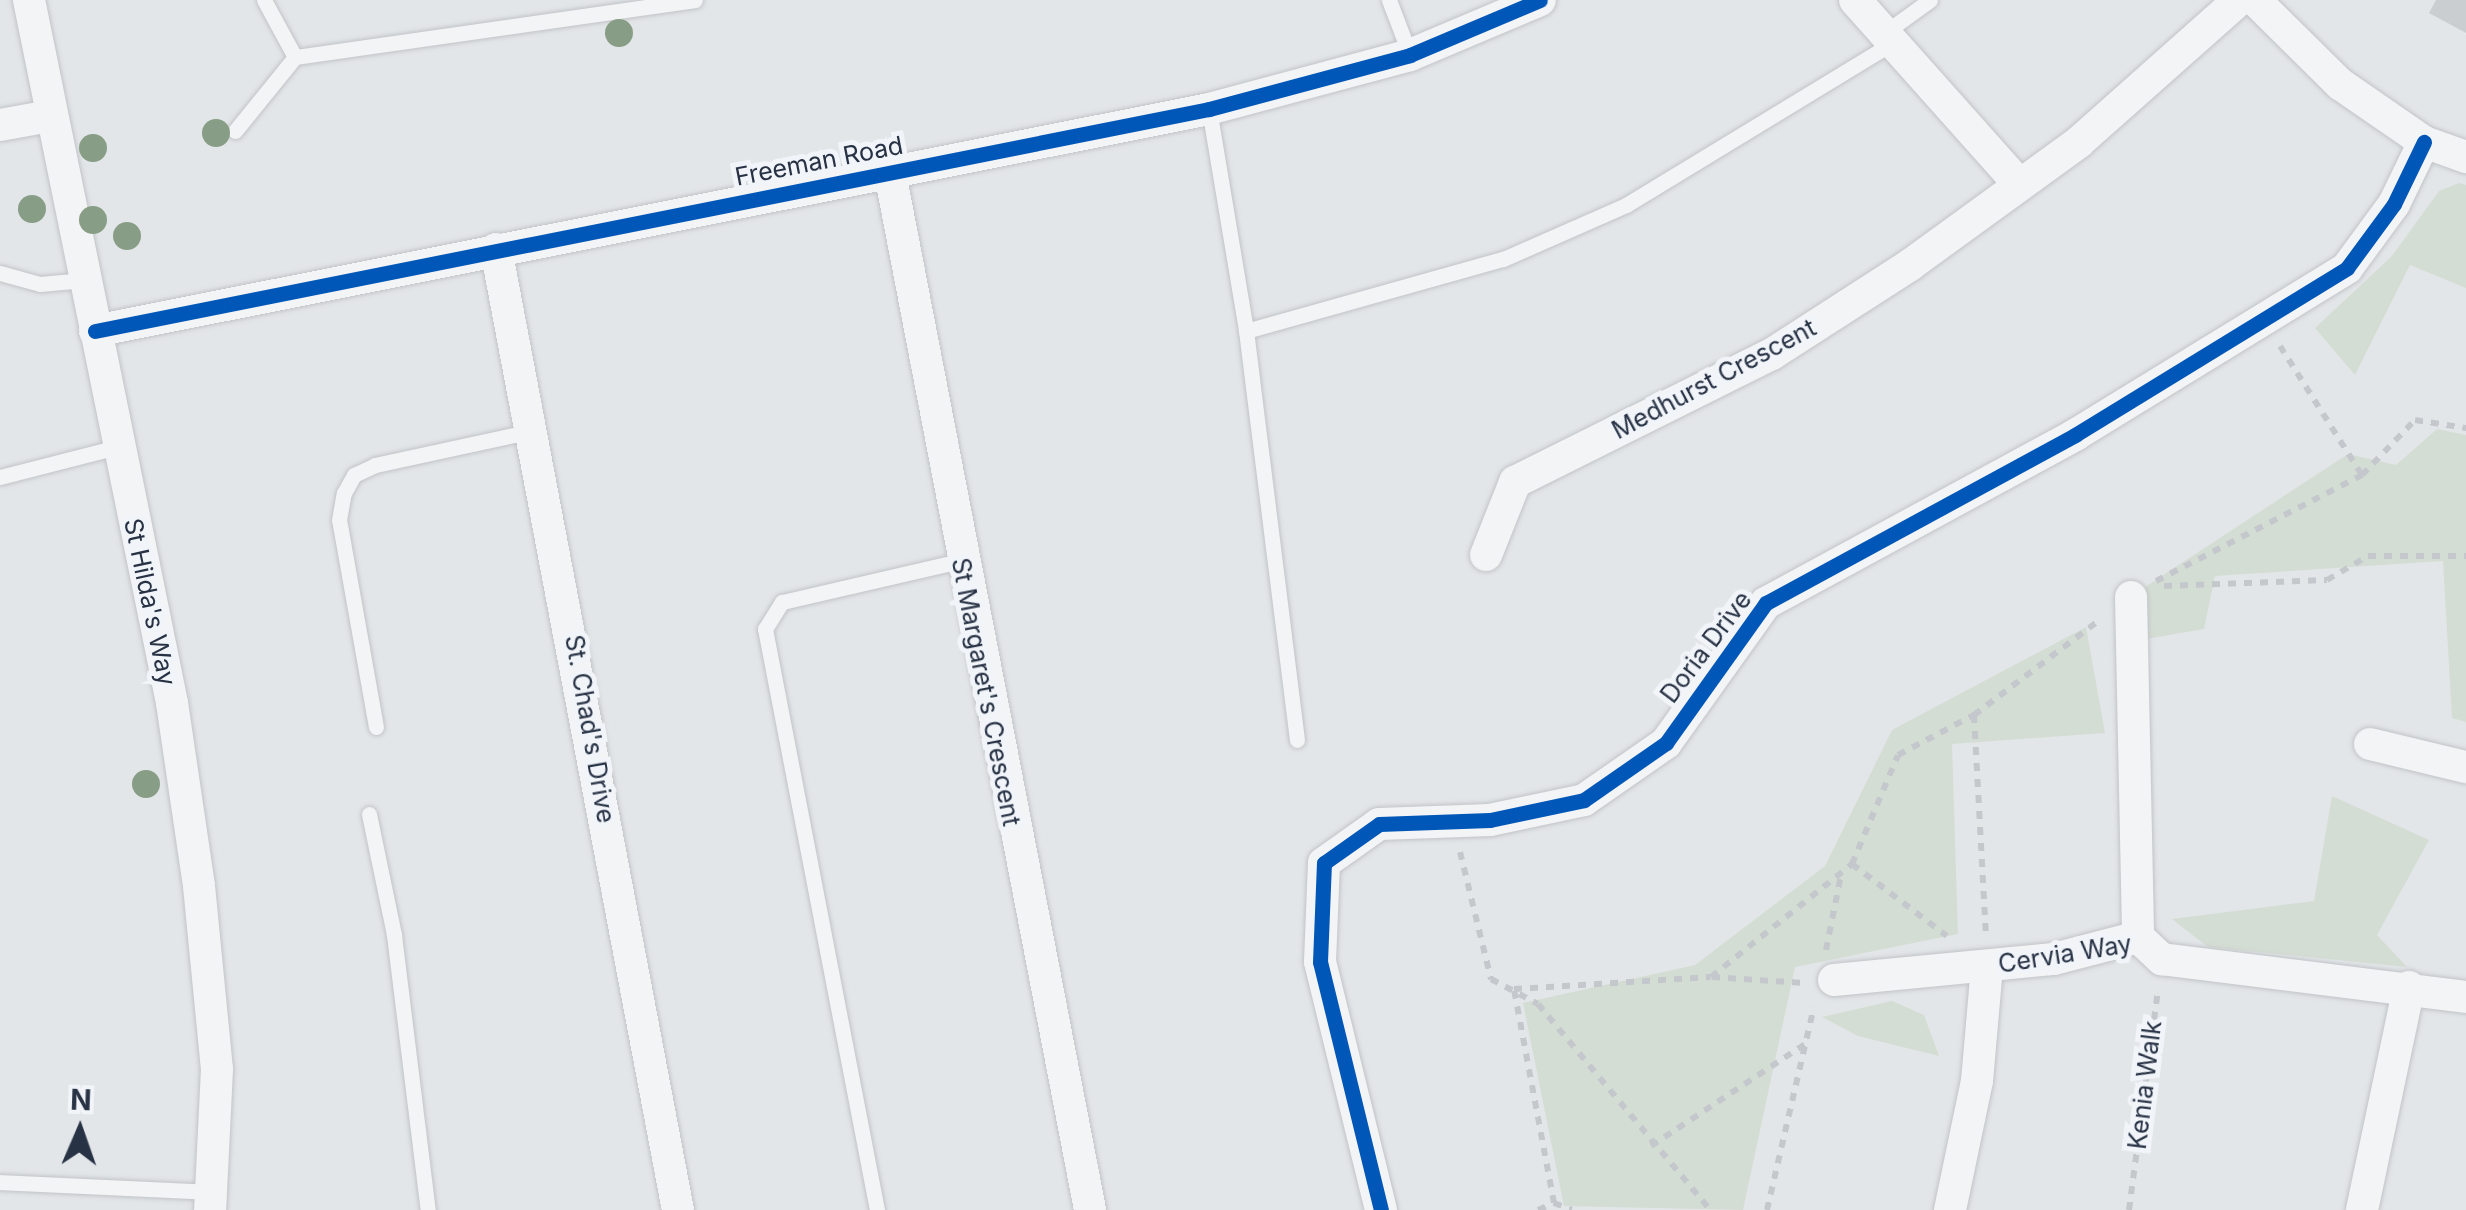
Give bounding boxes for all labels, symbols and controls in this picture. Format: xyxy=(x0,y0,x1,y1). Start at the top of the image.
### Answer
street label: Freeman Road xyxy=(733,130,905,192)
street label: Medhurst Crescent xyxy=(1607,313,1821,445)
street label: St Hilda's Way xyxy=(118,516,182,688)
street label: St Margaret's Crescent xyxy=(945,555,1027,829)
street label: Doria Drive xyxy=(1654,585,1758,709)
street label: St. Chad's Drive xyxy=(559,633,621,825)
street label: Cervia Way xyxy=(1996,929,2134,979)
street label: Kenia Walk xyxy=(2122,1019,2168,1151)
north arrow xyxy=(30,1080,130,1180)
text: N xyxy=(70,1083,92,1117)

